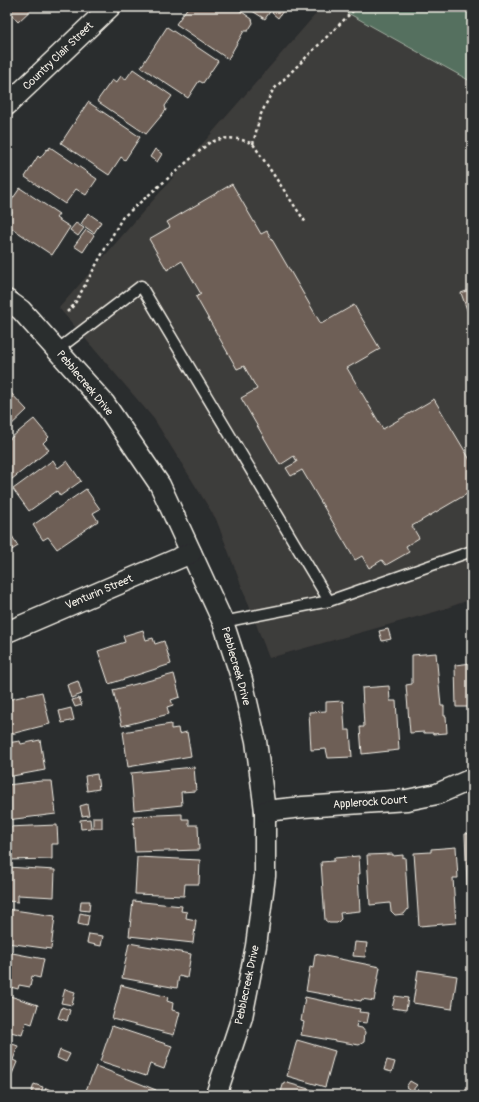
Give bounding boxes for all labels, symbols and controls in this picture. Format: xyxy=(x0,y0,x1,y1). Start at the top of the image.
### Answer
street label: Country Clair Street xyxy=(20,19,96,93)
street label: Pebblecreek Drive xyxy=(54,348,116,419)
street label: Venturin Street xyxy=(63,572,135,612)
street label: Pebblecreek Drive xyxy=(219,625,254,707)
street label: Applerock Court xyxy=(332,793,408,811)
street label: Pebblecreek Drive xyxy=(232,943,262,1026)

